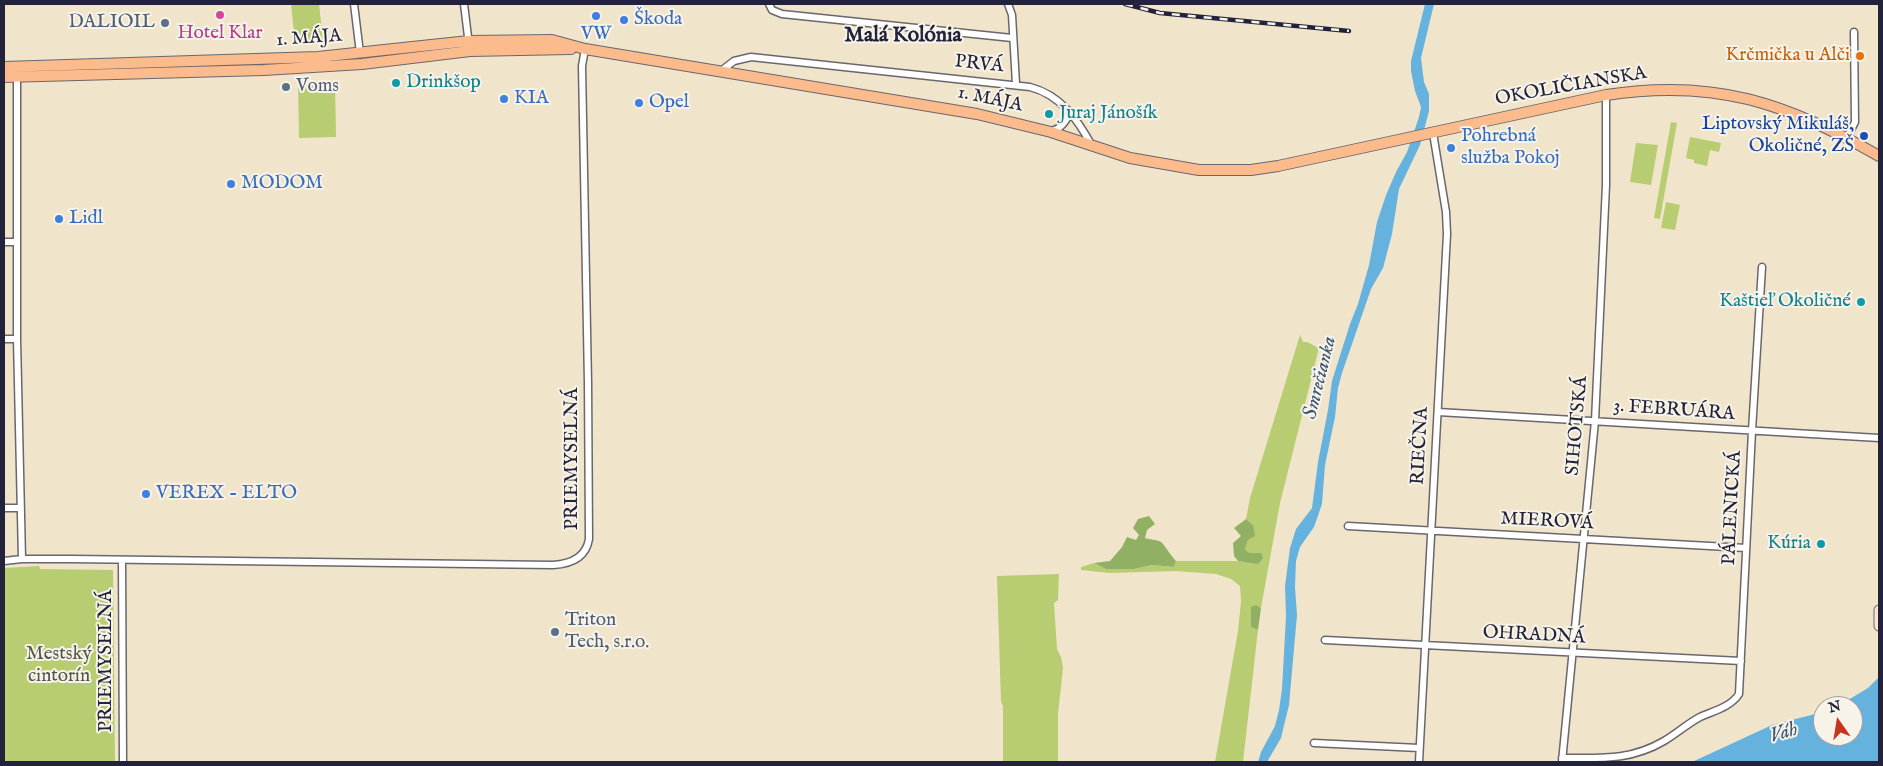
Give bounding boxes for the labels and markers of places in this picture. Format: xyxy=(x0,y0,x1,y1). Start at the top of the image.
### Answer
marker: Hotel Klar xyxy=(214,9,226,21)
place label: Škoda xyxy=(634,9,682,31)
marker: VW xyxy=(590,10,602,22)
place label: DALIOIL xyxy=(69,12,155,34)
marker: Škoda xyxy=(618,14,630,26)
marker: DALIOIL xyxy=(159,17,171,29)
place label: Hotel Klar xyxy=(178,23,262,45)
place label: VW xyxy=(581,24,611,46)
place label: Krčmička u Alči xyxy=(1726,45,1850,67)
marker: Krčmička u Alči xyxy=(1854,50,1866,62)
place label: Drinkšop xyxy=(406,72,481,94)
place label: Voms xyxy=(296,76,339,98)
marker: Drinkšop xyxy=(390,77,402,89)
marker: Voms xyxy=(280,81,292,93)
place label: KIA xyxy=(514,88,549,110)
place label: Opel xyxy=(649,92,689,114)
marker: KIA xyxy=(498,93,510,105)
marker: Opel xyxy=(633,97,645,109)
place label: Juraj Jánošík xyxy=(1059,103,1158,125)
marker: Juraj Jánošík xyxy=(1043,108,1055,120)
place label: Liptovský Mikuláš, Okoličné, ZŠ xyxy=(1702,114,1854,158)
place label: Pohrebná služba Pokoj xyxy=(1461,126,1559,170)
marker: Liptovský Mikuláš, Okoličné, ZŠ xyxy=(1858,130,1870,142)
marker: Pohrebná služba Pokoj xyxy=(1445,142,1457,154)
place label: MODOM xyxy=(241,173,323,195)
marker: MODOM xyxy=(225,178,237,190)
place label: Lidl xyxy=(69,208,103,230)
marker: Lidl xyxy=(53,213,65,225)
place label: Kaštieľ Okoličné xyxy=(1719,291,1851,313)
marker: Kaštieľ Okoličné xyxy=(1855,296,1867,308)
place label: VEREX - ELTO xyxy=(156,483,297,505)
marker: VEREX - ELTO xyxy=(140,488,152,500)
place label: Kúria xyxy=(1767,533,1811,555)
marker: Kúria xyxy=(1815,538,1827,550)
place label: Triton Tech, s.r.o. xyxy=(565,610,649,654)
marker: Triton Tech, s.r.o. xyxy=(549,626,561,638)

